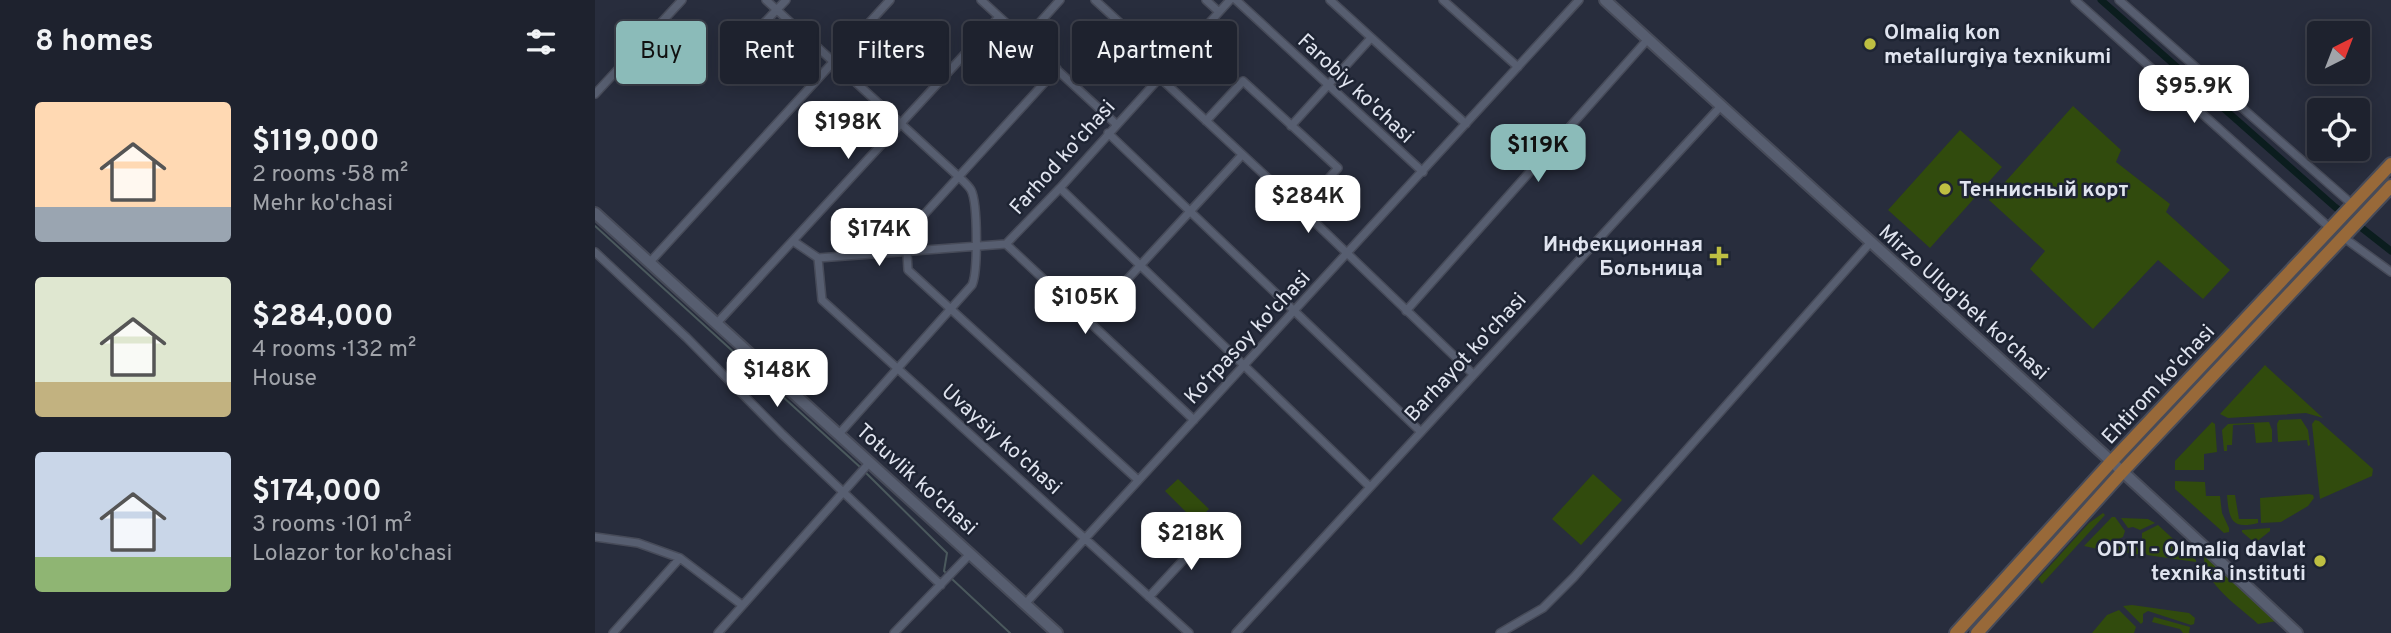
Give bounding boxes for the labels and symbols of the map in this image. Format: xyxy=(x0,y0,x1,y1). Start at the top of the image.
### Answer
place label: Olmaliq kon metallurgiya texnikumi xyxy=(1884,20,2111,71)
north arrow xyxy=(2307,21,2369,84)
street label: Farobiy ko'chasi xyxy=(1291,28,1419,150)
marker: Olmaliq kon metallurgiya texnikumi xyxy=(1862,36,1878,52)
pin: $95.9K xyxy=(2137,66,2251,125)
street label: Farhod ko'chasi xyxy=(1004,95,1122,221)
pin: $198K xyxy=(799,102,897,161)
pin: $119K xyxy=(1489,124,1587,184)
pin: $284K xyxy=(1259,176,1357,235)
place label: Теннисный корт xyxy=(1959,177,2129,204)
marker: Теннисный корт xyxy=(1937,181,1953,197)
pin: $174K xyxy=(830,208,928,268)
street label: Mirzo Ulug'bek ko'chasi xyxy=(1872,219,2054,387)
place label: Инфекционная Больница xyxy=(1543,232,1703,283)
marker: Инфекционная Больница xyxy=(1709,246,1729,266)
street label: Ko‘rpasoy ko'chasi xyxy=(1179,265,1317,411)
pin: $105K xyxy=(1036,276,1134,336)
street label: Barhayot ko'chasi xyxy=(1399,288,1533,428)
street label: Ehtirom ko'chasi xyxy=(2097,319,2222,451)
pin: $148K xyxy=(728,350,826,409)
street label: Uvaysiy ko'chasi xyxy=(935,379,1067,501)
street label: Totuvlik ko'chasi xyxy=(850,418,982,542)
pin: $218K xyxy=(1142,512,1240,572)
place label: ODTI - Olmaliq davlat texnika instituti xyxy=(2097,537,2306,588)
marker: ODTI - Olmaliq davlat texnika instituti xyxy=(2312,553,2328,569)

